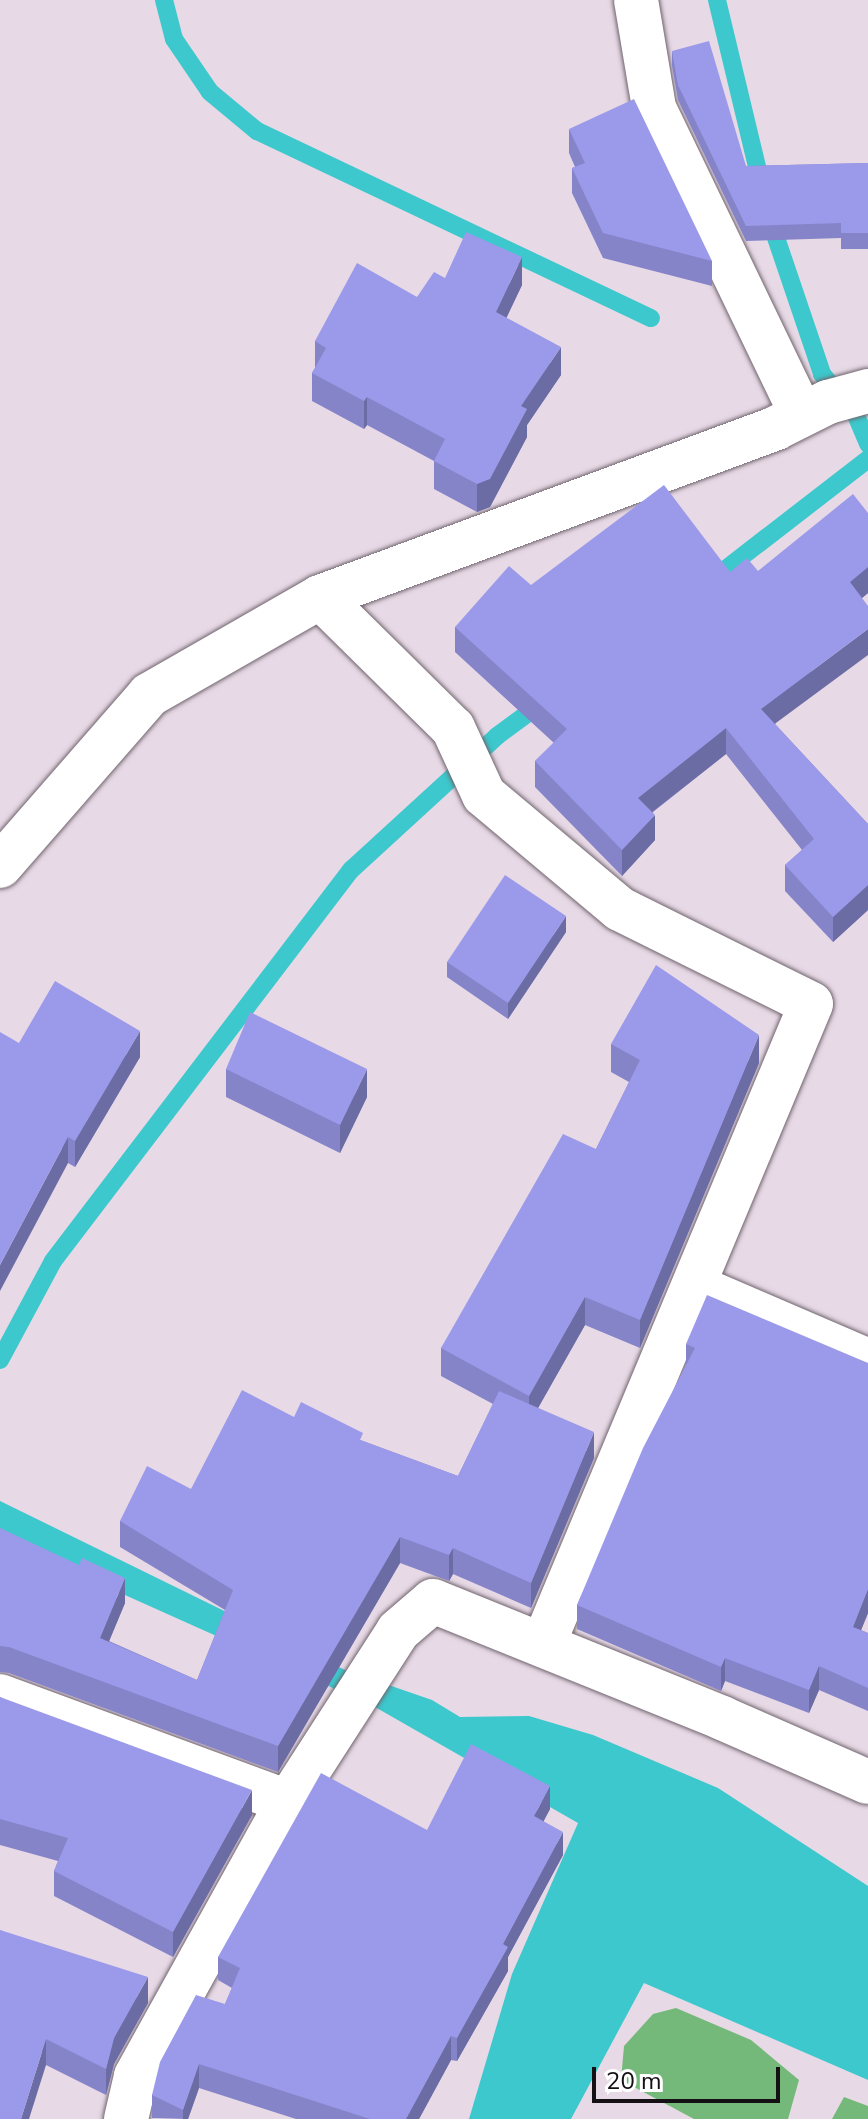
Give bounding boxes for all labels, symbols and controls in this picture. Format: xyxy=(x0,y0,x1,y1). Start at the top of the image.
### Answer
scale bar xyxy=(596,2051,784,2101)
text: 20 m xyxy=(606,2065,662,2097)

